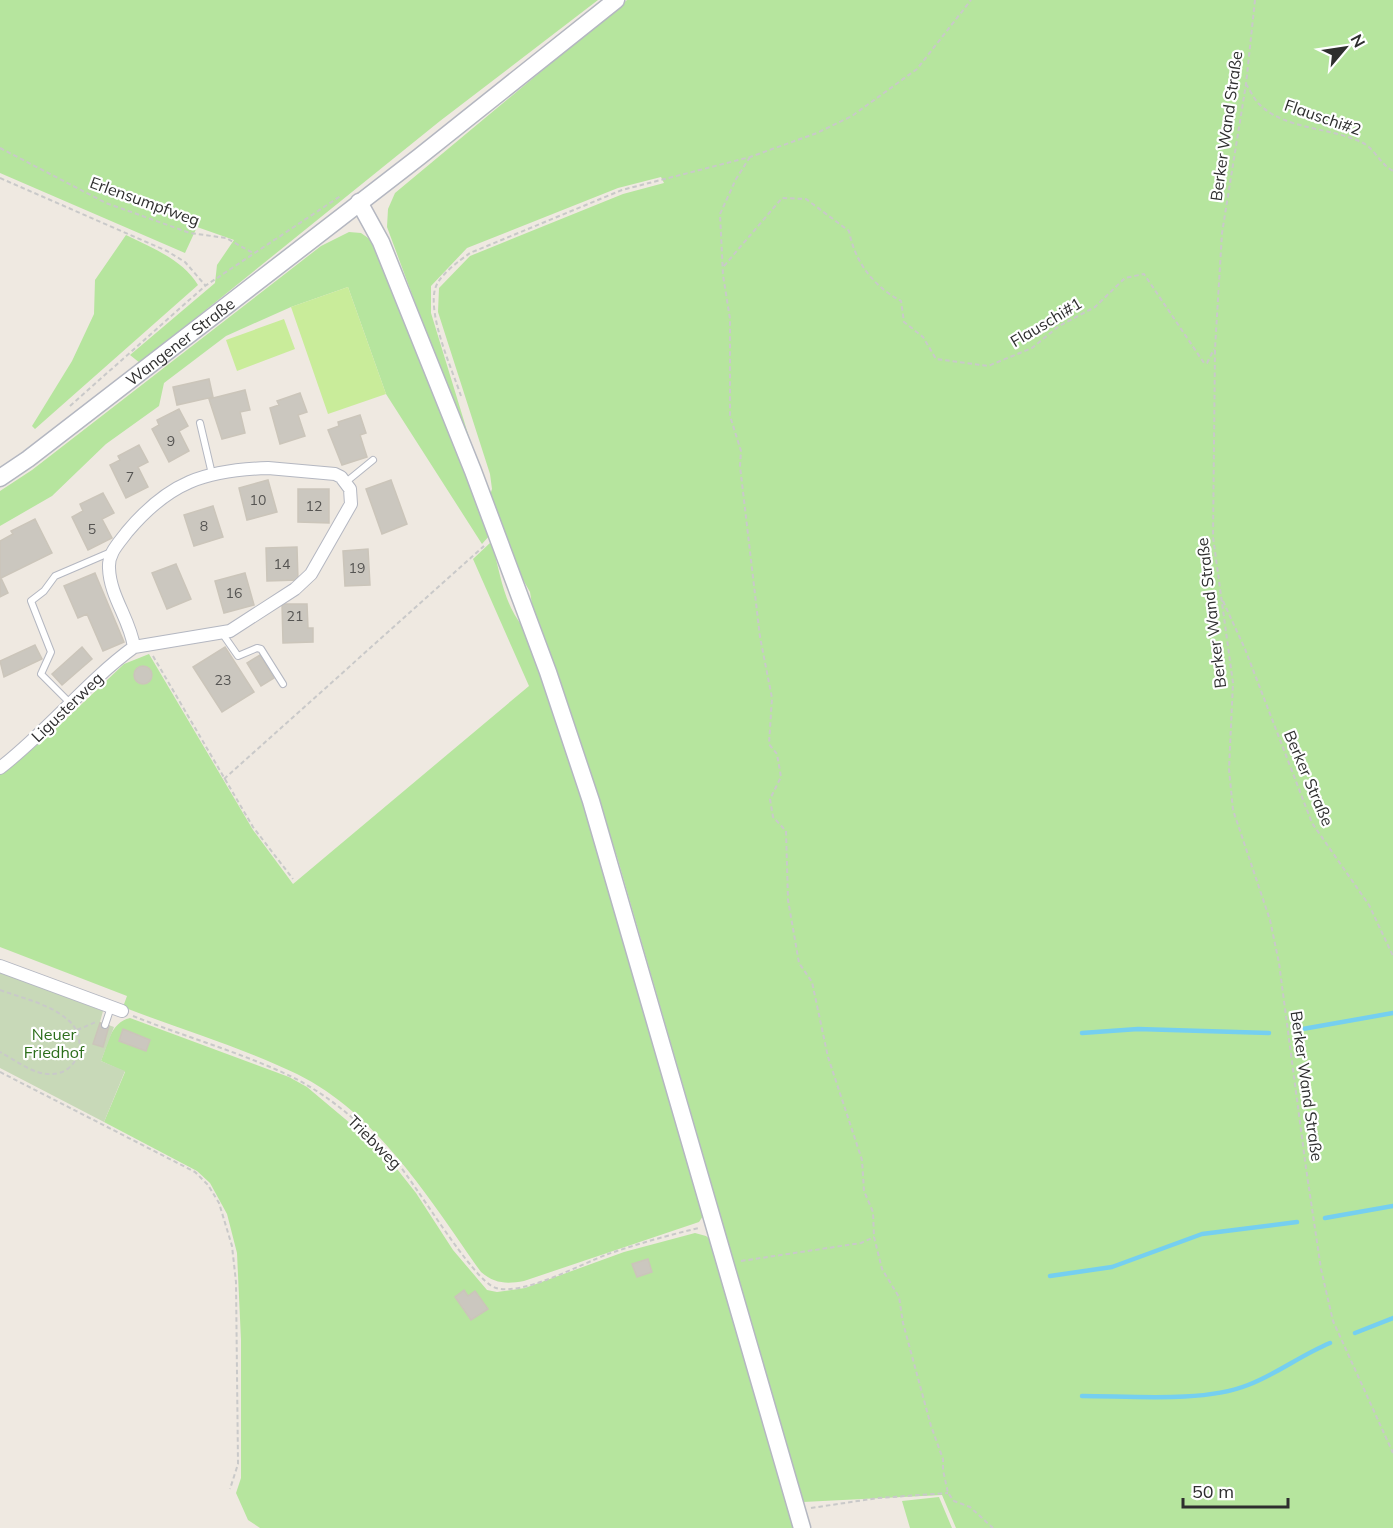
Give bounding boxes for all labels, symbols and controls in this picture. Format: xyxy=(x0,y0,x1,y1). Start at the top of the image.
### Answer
north arrow xyxy=(1315,18,1375,78)
text: N xyxy=(1346,31,1370,51)
street label: Berker Wand Straße xyxy=(1206,50,1246,202)
street label: Flauschi#2 xyxy=(1282,95,1364,139)
street label: Erlensumpfweg xyxy=(87,172,203,230)
street label: Wangener Straße xyxy=(122,293,238,390)
street label: Flauschi#1 xyxy=(1007,293,1085,351)
house number: 9 xyxy=(167,432,175,450)
house number: 7 xyxy=(126,468,134,486)
house number: 10 xyxy=(250,491,266,509)
house number: 12 xyxy=(306,497,322,515)
house number: 8 xyxy=(200,517,208,535)
house number: 5 xyxy=(88,520,96,538)
street label: Berker Wand Straße xyxy=(1192,537,1230,689)
house number: 14 xyxy=(274,555,291,573)
house number: 19 xyxy=(349,559,365,577)
house number: 16 xyxy=(226,584,242,602)
house number: 21 xyxy=(287,607,303,625)
street label: Ligusterweg xyxy=(27,668,107,746)
house number: 23 xyxy=(215,671,231,689)
street label: Berker Straße xyxy=(1280,727,1338,829)
street label: Berker Wand Straße xyxy=(1287,1010,1327,1162)
park label: Neuer Friedhof xyxy=(24,1024,85,1062)
street label: Triebweg xyxy=(344,1111,406,1173)
scale bar xyxy=(1183,1471,1288,1509)
text: 50 m xyxy=(1192,1480,1234,1503)

